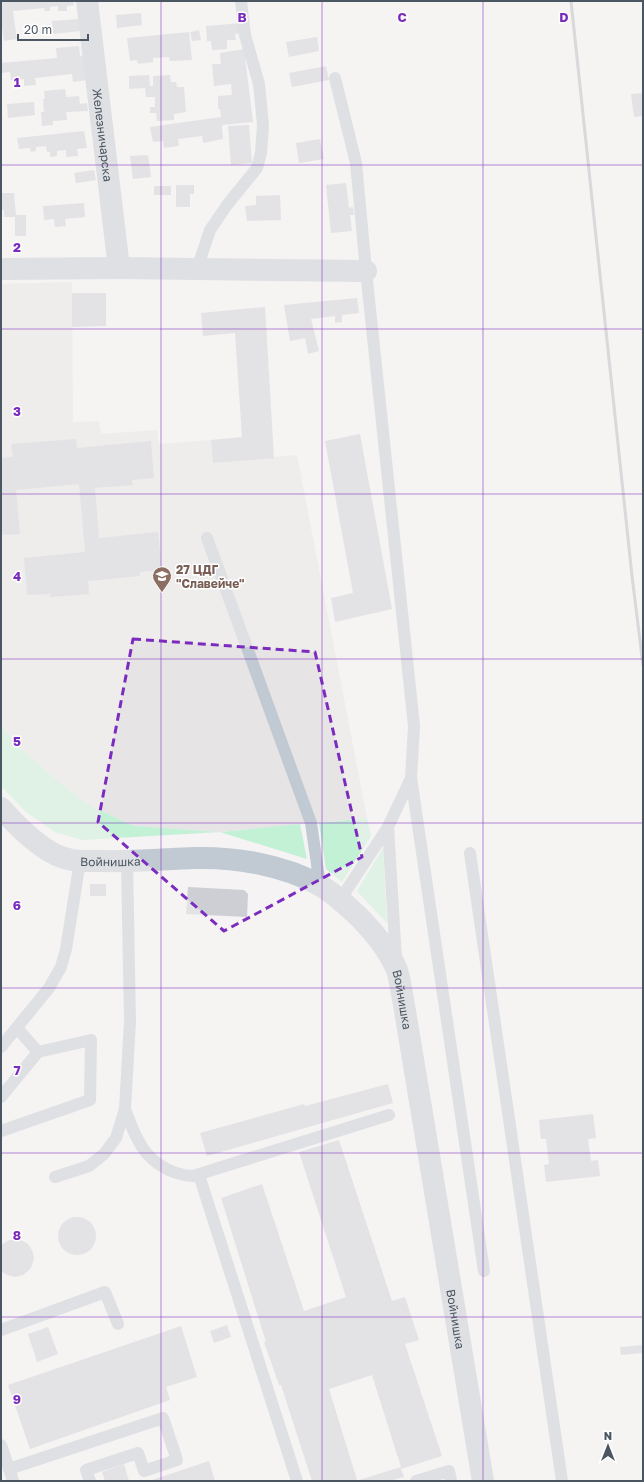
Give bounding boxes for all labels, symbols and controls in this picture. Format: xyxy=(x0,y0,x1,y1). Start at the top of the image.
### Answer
text: B xyxy=(237,9,247,25)
text: C xyxy=(397,9,407,25)
text: D xyxy=(559,9,569,25)
scale bar xyxy=(18,16,88,42)
text: 20 m xyxy=(24,22,52,37)
text: 1 xyxy=(14,74,21,90)
street label: Железничарска xyxy=(90,87,116,183)
text: 2 xyxy=(13,239,21,255)
text: 3 xyxy=(13,403,21,419)
place label: 27 ЦДГ "Славейче" xyxy=(176,562,245,591)
school or university icon: 27 ЦДГ "Славейче" xyxy=(151,565,173,593)
text: 4 xyxy=(13,568,21,584)
text: 5 xyxy=(13,733,21,749)
street label: Войнишка xyxy=(80,853,141,869)
text: 6 xyxy=(13,897,21,913)
street label: Войнишка xyxy=(390,968,415,1031)
text: 7 xyxy=(13,1062,21,1078)
text: 8 xyxy=(13,1227,21,1243)
street label: Войнишка xyxy=(444,1288,468,1350)
text: 9 xyxy=(13,1391,21,1407)
north arrow xyxy=(588,1426,628,1466)
text: N xyxy=(604,1429,612,1442)

